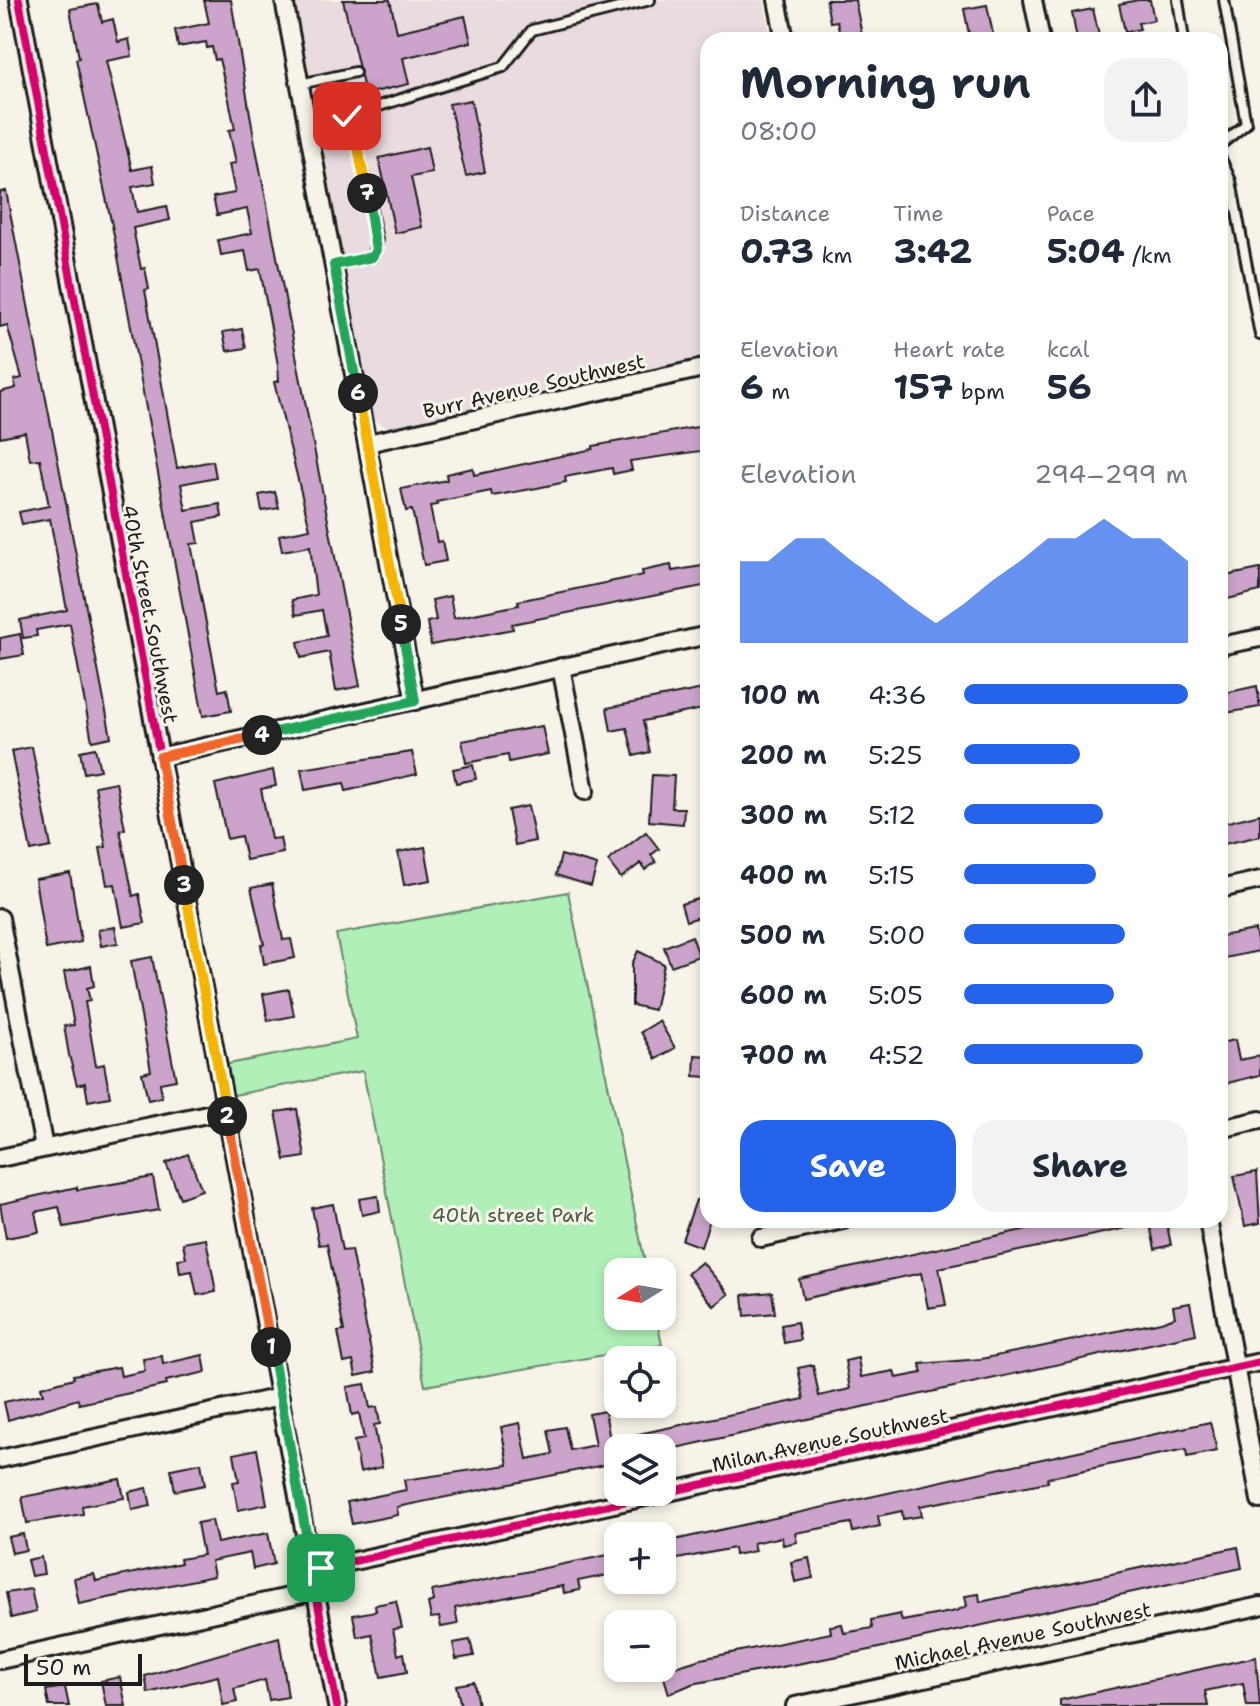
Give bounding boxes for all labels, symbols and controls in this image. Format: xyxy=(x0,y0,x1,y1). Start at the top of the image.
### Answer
text: Morning run xyxy=(740,53,1031,112)
button: share xyxy=(1104,58,1188,142)
pin xyxy=(313,82,381,150)
icon: check xyxy=(325,94,369,138)
text: 08:00 xyxy=(740,113,817,148)
pin: 7 xyxy=(347,173,387,213)
text: 7 xyxy=(359,178,375,207)
text: Distance xyxy=(740,199,830,228)
text: Time xyxy=(893,199,944,228)
text: Pace xyxy=(1047,199,1095,228)
text: 0.73 xyxy=(740,228,814,274)
text: 3:42 xyxy=(893,228,972,274)
text: 5:04 xyxy=(1047,228,1125,274)
text: km xyxy=(814,241,853,270)
text: /km xyxy=(1125,241,1172,270)
text: Elevation xyxy=(740,335,838,364)
text: Heart rate xyxy=(893,335,1005,364)
text: kcal xyxy=(1047,335,1089,364)
street label: Burr Avenue Southwest xyxy=(421,348,647,424)
text: 6 xyxy=(740,364,764,410)
text: 157 xyxy=(893,364,953,410)
text: 56 xyxy=(1047,364,1092,410)
pin: 6 xyxy=(338,373,378,413)
text: m xyxy=(764,377,790,406)
text: bpm xyxy=(953,377,1005,406)
text: 6 xyxy=(350,378,366,407)
text: Elevation xyxy=(740,456,856,491)
text: 294–299 m xyxy=(1034,456,1188,491)
street label: 40th Street Southwest xyxy=(116,502,184,726)
pin: 5 xyxy=(381,604,421,644)
text: 5 xyxy=(394,609,408,638)
text: 100 m xyxy=(740,677,820,712)
text: 4:36 xyxy=(868,677,927,712)
pin: 4 xyxy=(242,715,282,755)
text: 4 xyxy=(254,720,270,749)
text: 200 m xyxy=(740,737,827,772)
text: 5:25 xyxy=(868,737,922,772)
text: 300 m xyxy=(740,797,827,832)
text: 5:12 xyxy=(868,797,916,832)
text: 400 m xyxy=(740,857,827,892)
text: 5:15 xyxy=(868,857,915,892)
pin: 3 xyxy=(164,865,204,905)
text: 3 xyxy=(176,870,192,899)
text: 500 m xyxy=(740,917,825,952)
text: 5:00 xyxy=(868,917,925,952)
text: 600 m xyxy=(740,977,827,1012)
text: 5:05 xyxy=(868,977,923,1012)
text: 700 m xyxy=(740,1037,827,1072)
text: 4:52 xyxy=(868,1037,924,1072)
pin: 2 xyxy=(207,1096,247,1136)
text: 2 xyxy=(219,1101,235,1130)
button: Save xyxy=(740,1120,956,1212)
button: Share xyxy=(972,1120,1188,1212)
park label: 40th street Park xyxy=(432,1202,594,1228)
north arrow xyxy=(604,1258,676,1330)
map controls xyxy=(604,1258,676,1682)
pin: 1 xyxy=(251,1327,291,1367)
text: 1 xyxy=(266,1332,276,1361)
button: locate xyxy=(604,1346,676,1418)
street label: Milan Avenue Southwest xyxy=(710,1402,950,1478)
button: layers xyxy=(604,1434,676,1506)
button: + xyxy=(604,1522,676,1594)
pin xyxy=(287,1534,355,1602)
icon: arrive xyxy=(299,1546,343,1590)
street label: Michael Avenue Southwest xyxy=(892,1596,1154,1676)
button: − xyxy=(604,1610,676,1682)
scale bar xyxy=(24,1650,142,1686)
text: 50 m xyxy=(36,1653,91,1682)

